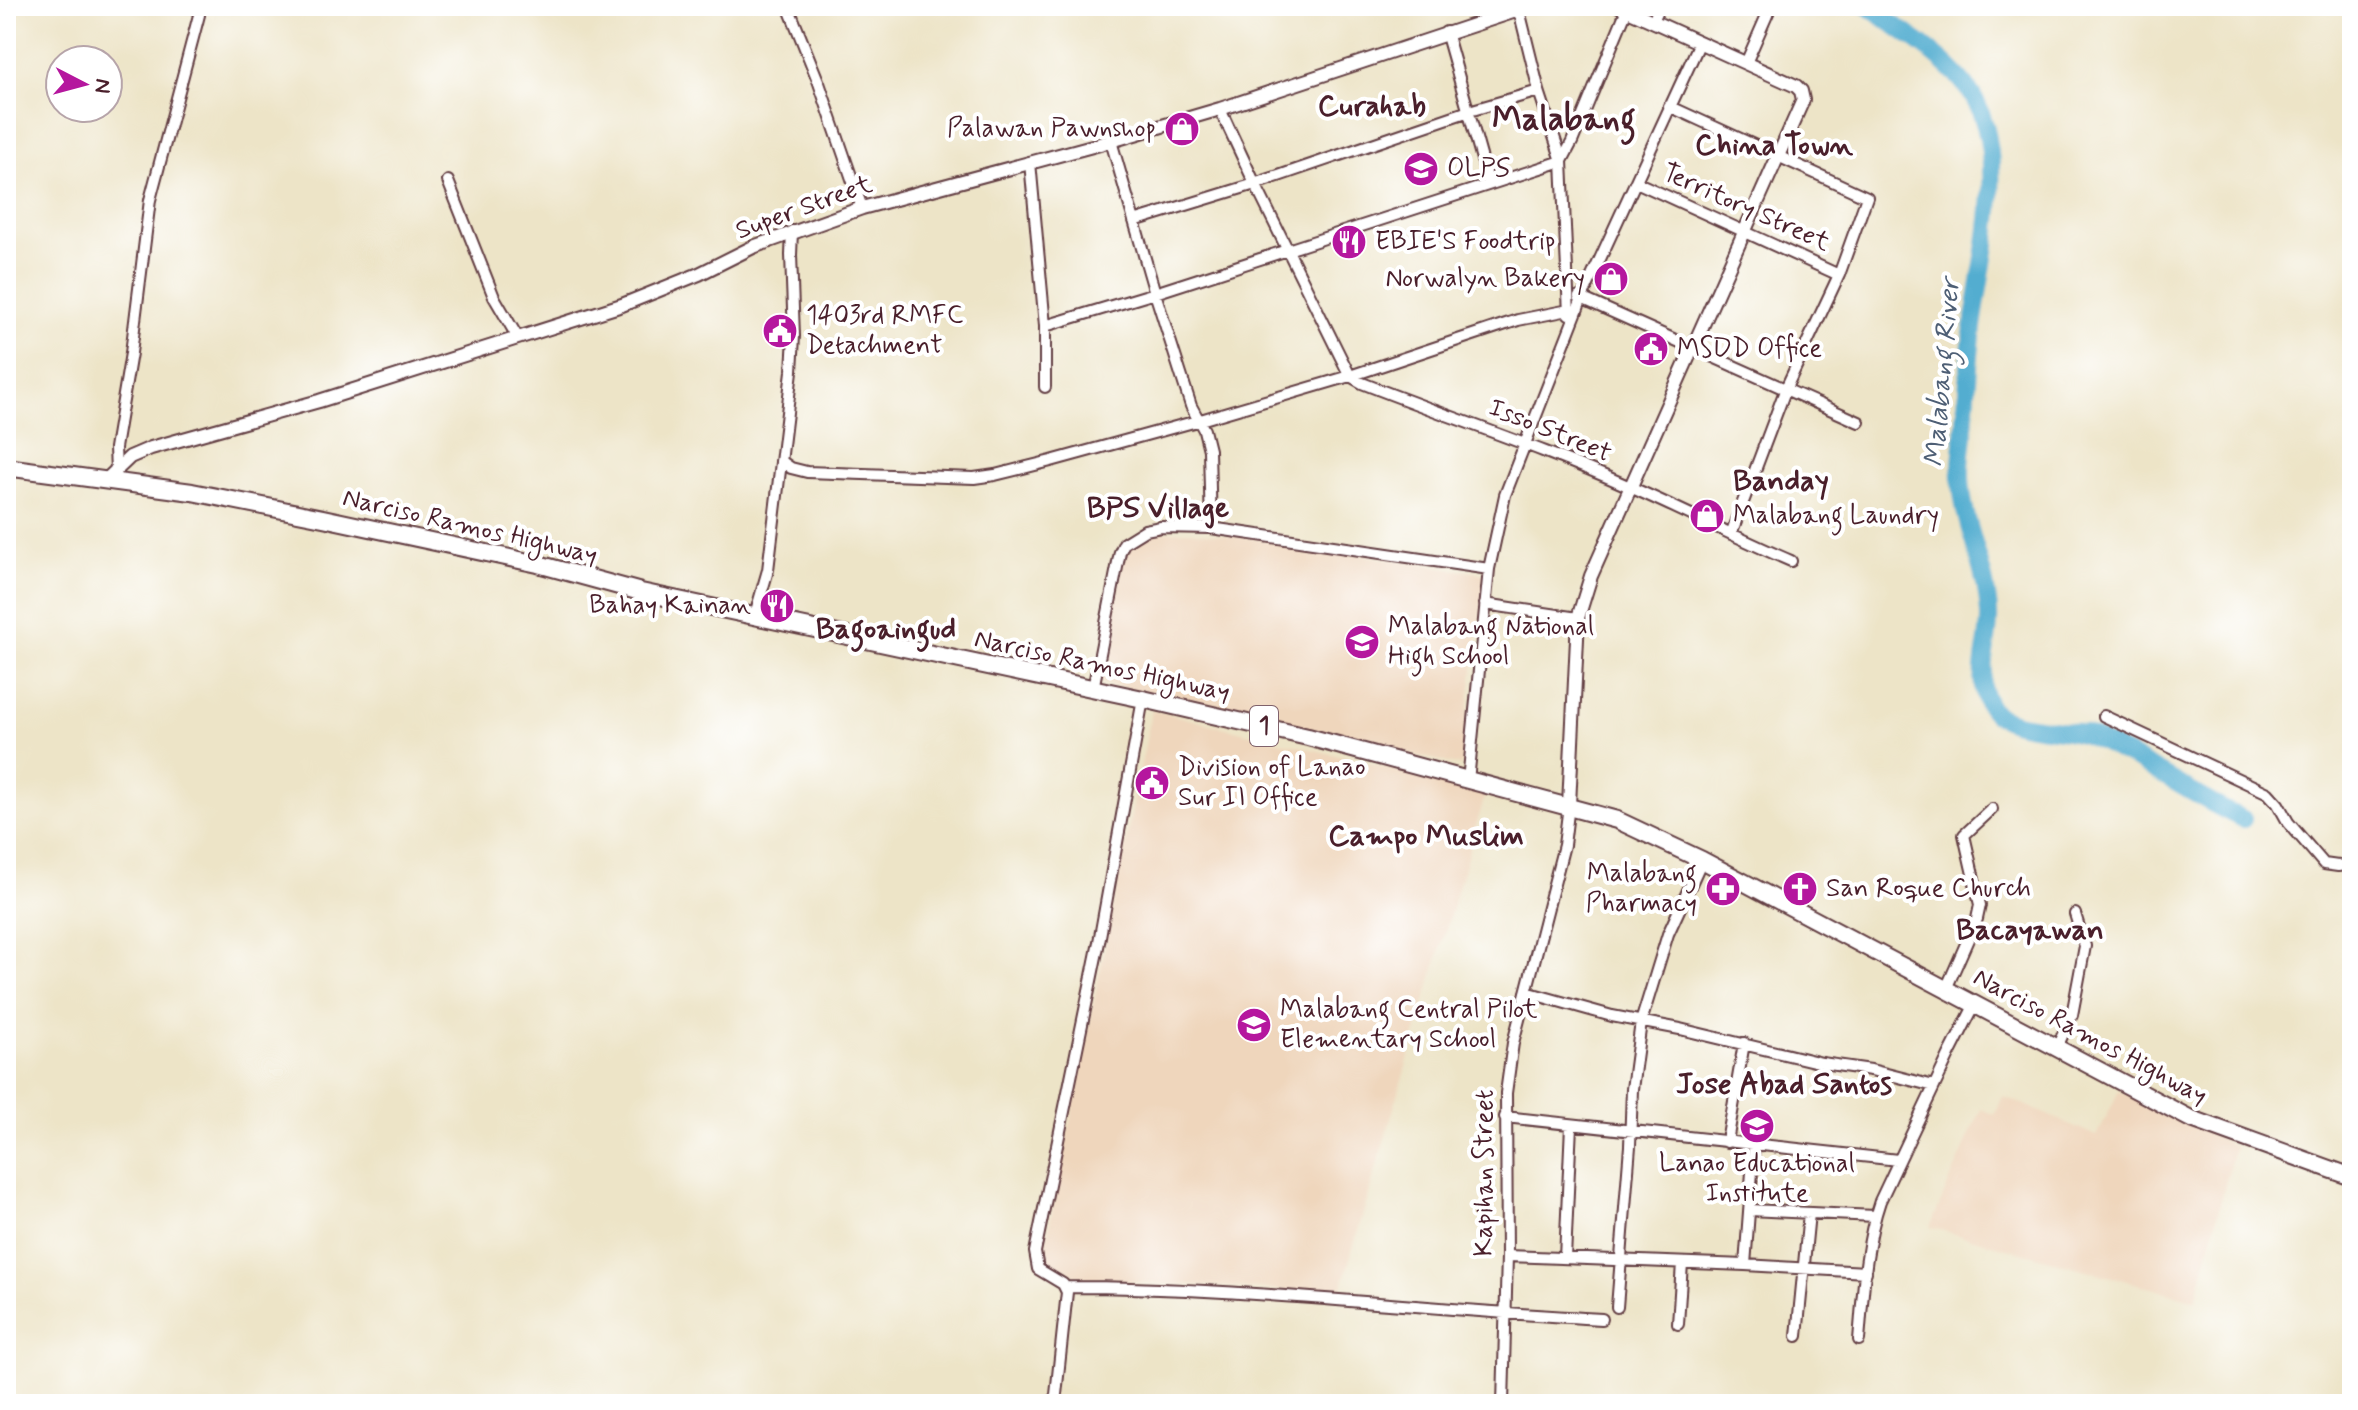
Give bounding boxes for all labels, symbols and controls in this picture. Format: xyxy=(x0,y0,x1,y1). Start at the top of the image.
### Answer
north arrow xyxy=(44,44,124,124)
text: N xyxy=(87,77,117,95)
district label: Curahab xyxy=(1318,87,1426,126)
district label: Malabang xyxy=(1492,97,1636,146)
shop icon: Palawan Pawnshop xyxy=(1163,110,1201,148)
place label: Palawan Pawnshop xyxy=(947,112,1156,146)
district label: China Town xyxy=(1695,126,1853,165)
school or university icon: OLPS xyxy=(1402,150,1440,188)
place label: OLPS xyxy=(1447,152,1510,186)
street label: Territory Street xyxy=(1657,156,1835,260)
street label: Super Street xyxy=(731,168,877,248)
restaurant icon: EBIE'S Foodtrip xyxy=(1330,223,1368,261)
place label: EBIE'S Foodtrip xyxy=(1375,225,1555,259)
shop icon: Norwalyn Bakery xyxy=(1592,260,1630,298)
place label: Norwalyn Bakery xyxy=(1386,262,1585,296)
water label: Malabang River xyxy=(1916,274,1973,469)
place label: 1403rd RMFC Detachment xyxy=(806,299,964,363)
public building icon: 1403rd RMFC Detachment xyxy=(761,312,799,350)
public building icon: MSDD Office xyxy=(1632,330,1670,368)
place label: MSDD Office xyxy=(1677,332,1822,366)
street label: Isso Street xyxy=(1484,391,1616,471)
district label: Banday xyxy=(1733,462,1829,501)
street label: Narciso Ramos Highway xyxy=(339,481,601,575)
district label: BPS Village xyxy=(1087,489,1229,529)
shop icon: Malabang Laundry xyxy=(1688,497,1726,535)
place label: Malabang Laundry xyxy=(1733,499,1939,536)
restaurant icon: Bahay Kainan xyxy=(758,587,796,625)
place label: Bahay Kainan xyxy=(589,589,751,623)
district label: Bagoaingud xyxy=(816,610,956,653)
place label: Malabang National High School xyxy=(1388,610,1594,677)
street label: Narciso Ramos Highway xyxy=(971,622,1233,712)
school or university icon: Malabang National High School xyxy=(1343,623,1381,661)
road number: 1 xyxy=(1250,706,1278,746)
place label: Division of Lanao Sur II Office xyxy=(1178,751,1366,815)
public building icon: Division of Lanao Sur II Office xyxy=(1133,764,1171,802)
district label: Campo Muslim xyxy=(1328,817,1524,856)
place label: Malabang Pharmacy xyxy=(1586,857,1697,921)
pharmacy icon: Malabang Pharmacy xyxy=(1704,870,1742,908)
church icon: San Roque Church xyxy=(1781,870,1819,908)
place label: San Roque Church xyxy=(1826,872,2031,906)
district label: Bacayawan xyxy=(1956,911,2104,950)
street label: Narciso Ramos Highway xyxy=(1966,961,2213,1115)
place label: Malabang Central Pilot Elementary School xyxy=(1280,993,1537,1057)
school or university icon: Malabang Central Pilot Elementary School xyxy=(1235,1006,1273,1044)
district label: Jose Abad Santos xyxy=(1676,1065,1892,1104)
street label: Kapihan Street xyxy=(1468,1090,1502,1256)
school or university icon: Lanao Educational Institute xyxy=(1738,1107,1776,1145)
place label: Lanao Educational Institute xyxy=(1659,1147,1855,1211)

